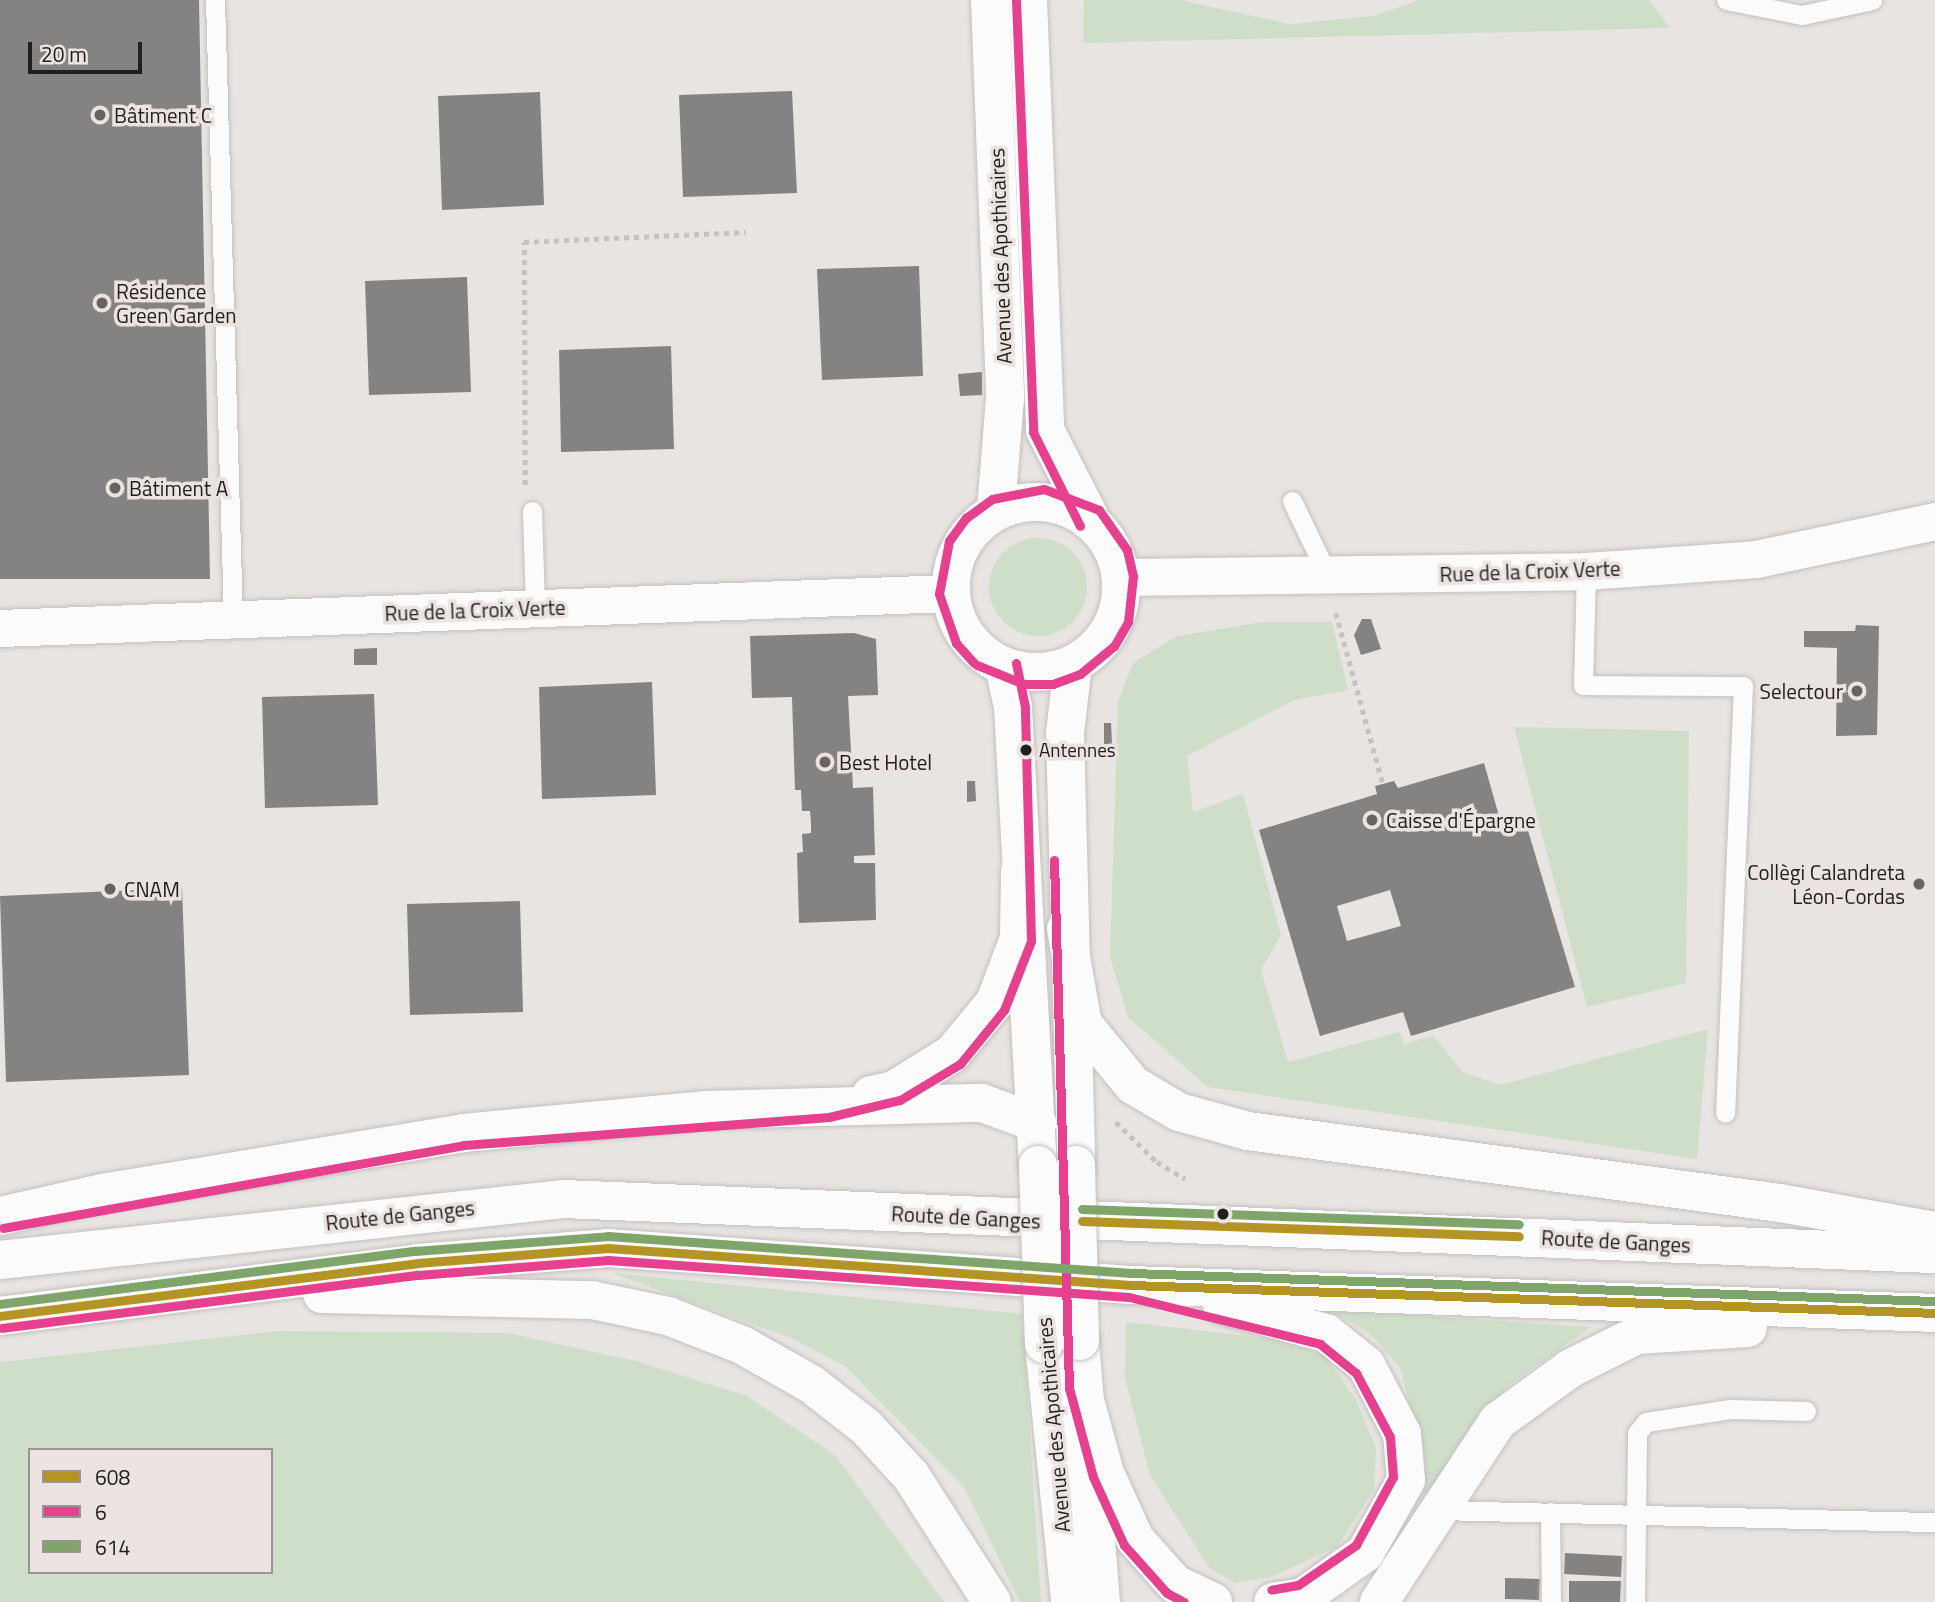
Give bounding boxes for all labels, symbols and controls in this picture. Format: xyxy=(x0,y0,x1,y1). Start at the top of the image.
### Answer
scale bar xyxy=(32,28,145,72)
text: 20 m xyxy=(41,38,87,70)
place label: Bâtiment C xyxy=(114,102,212,128)
marker: Bâtiment C xyxy=(92,107,108,123)
street label: Avenue des Apothicaires xyxy=(984,148,1016,364)
place label: Résidence Green Garden xyxy=(116,278,237,328)
marker: Résidence Green Garden xyxy=(94,295,110,311)
place label: Bâtiment A xyxy=(129,475,228,501)
marker: Bâtiment A xyxy=(107,480,123,496)
street label: Rue de la Croix Verte xyxy=(1439,555,1621,587)
street label: Rue de la Croix Verte xyxy=(384,594,566,626)
place label: Selectour xyxy=(1760,678,1843,704)
marker: Selectour xyxy=(1849,683,1865,699)
place label: Antennes xyxy=(1039,739,1116,761)
marker: Antennes xyxy=(1019,743,1033,757)
place label: Best Hotel xyxy=(839,749,932,775)
marker: Best Hotel xyxy=(817,754,833,770)
place label: Caisse d'Épargne xyxy=(1386,807,1536,833)
marker: Caisse d'Épargne xyxy=(1364,812,1380,828)
place label: Collègi Calandreta Léon-Cordas xyxy=(1747,859,1905,909)
place label: CNAM xyxy=(124,876,180,902)
marker: Collègi Calandreta Léon-Cordas xyxy=(1911,876,1927,892)
marker: CNAM xyxy=(102,881,118,897)
street label: Route de Ganges xyxy=(324,1195,476,1235)
street label: Route de Ganges xyxy=(891,1200,1041,1234)
unlabelled marker xyxy=(1216,1207,1230,1221)
street label: Route de Ganges xyxy=(1541,1224,1691,1258)
street label: Avenue des Apothicaires xyxy=(1031,1316,1075,1534)
legend xyxy=(28,1448,273,1574)
text: 608 xyxy=(95,1461,130,1493)
text: 6 xyxy=(95,1496,107,1528)
text: 614 xyxy=(95,1531,130,1563)

